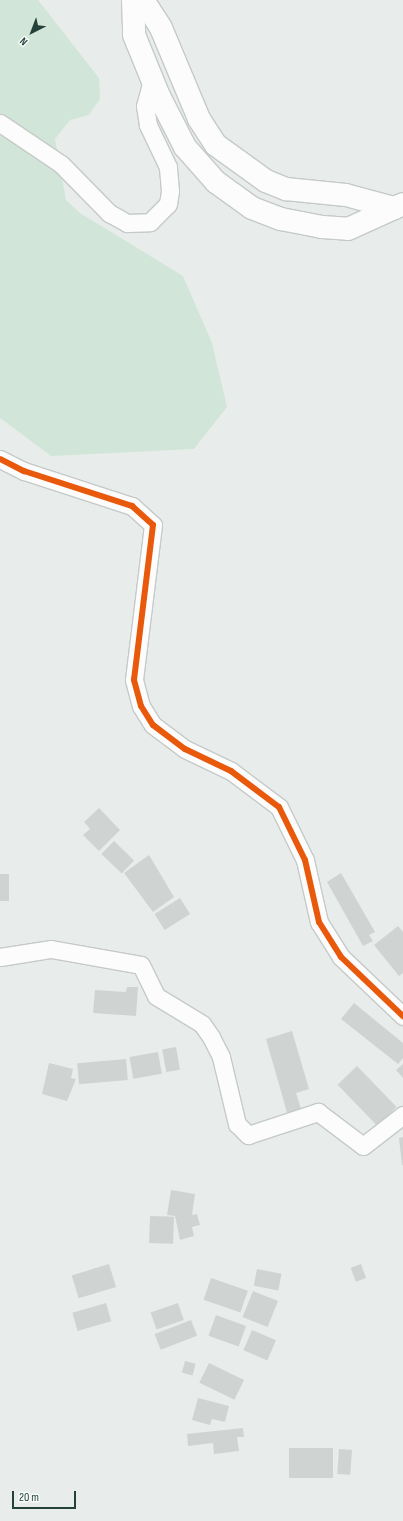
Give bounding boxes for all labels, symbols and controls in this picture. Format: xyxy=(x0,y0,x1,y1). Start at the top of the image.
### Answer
north arrow xyxy=(12,12,52,52)
text: N xyxy=(17,34,30,48)
scale bar xyxy=(14,1483,78,1509)
text: 20 m xyxy=(19,1490,39,1505)

